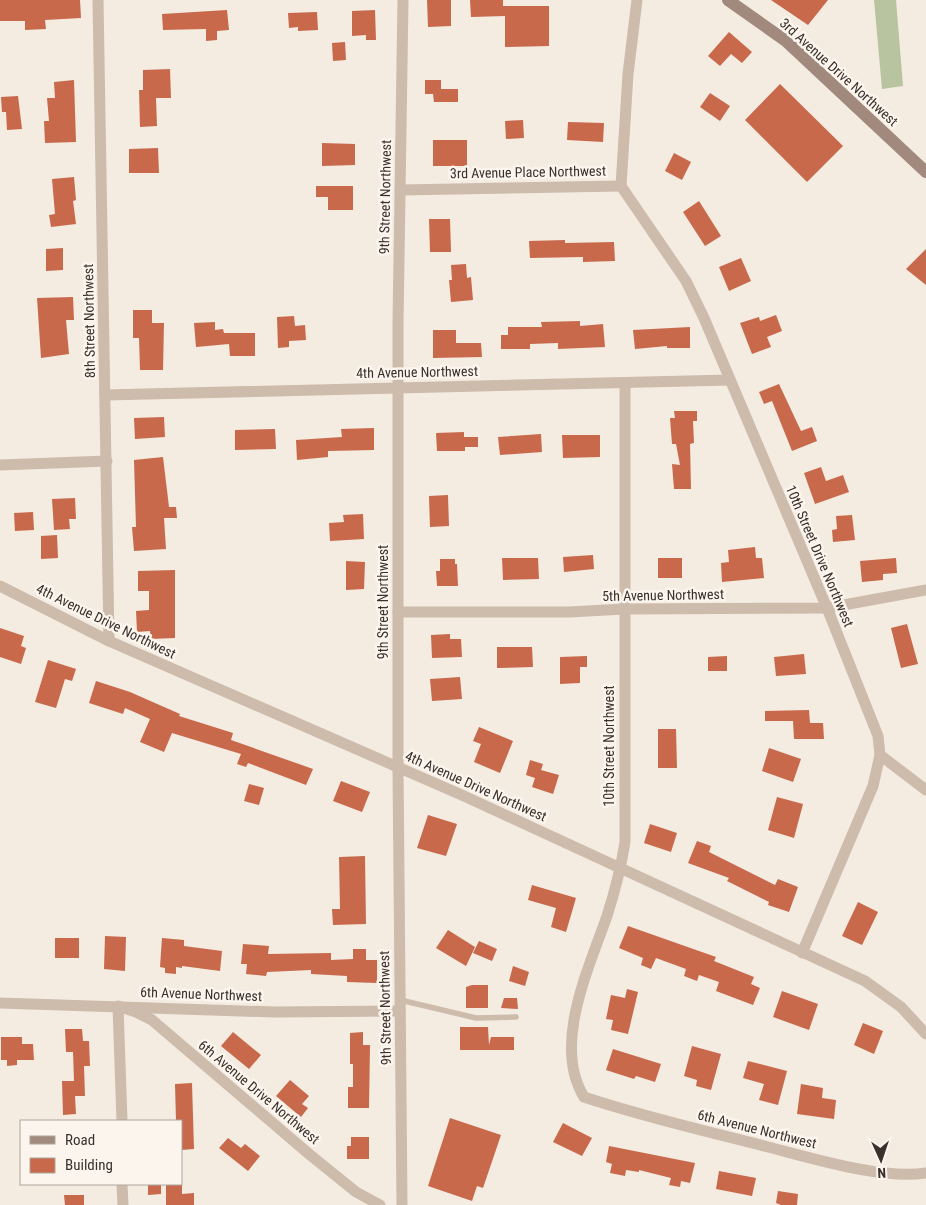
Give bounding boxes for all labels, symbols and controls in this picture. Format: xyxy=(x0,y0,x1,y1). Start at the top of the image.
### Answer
street label: 3rd Avenue Drive Northwest xyxy=(777,15,901,129)
street label: 9th Street Northwest xyxy=(376,140,394,254)
street label: 3rd Avenue Place Northwest xyxy=(450,163,606,181)
street label: 8th Street Northwest xyxy=(80,264,98,378)
street label: 4th Avenue Northwest xyxy=(356,363,478,381)
street label: 10th Street Drive Northwest xyxy=(783,483,857,629)
street label: 9th Street Northwest xyxy=(375,545,391,659)
street label: 4th Avenue Drive Northwest xyxy=(34,580,178,662)
street label: 5th Avenue Northwest xyxy=(602,586,724,604)
street label: 10th Street Northwest xyxy=(601,685,617,807)
street label: 4th Avenue Drive Northwest xyxy=(403,748,549,824)
street label: 9th Street Northwest xyxy=(376,951,394,1065)
street label: 6th Avenue Northwest xyxy=(140,984,262,1004)
street label: 6th Avenue Drive Northwest xyxy=(195,1037,323,1147)
street label: 6th Avenue Northwest xyxy=(696,1106,818,1152)
legend xyxy=(20,1120,182,1185)
text: Road xyxy=(65,1131,95,1149)
north arrow xyxy=(856,1135,906,1185)
text: Building xyxy=(65,1156,113,1174)
text: N xyxy=(877,1165,886,1181)

